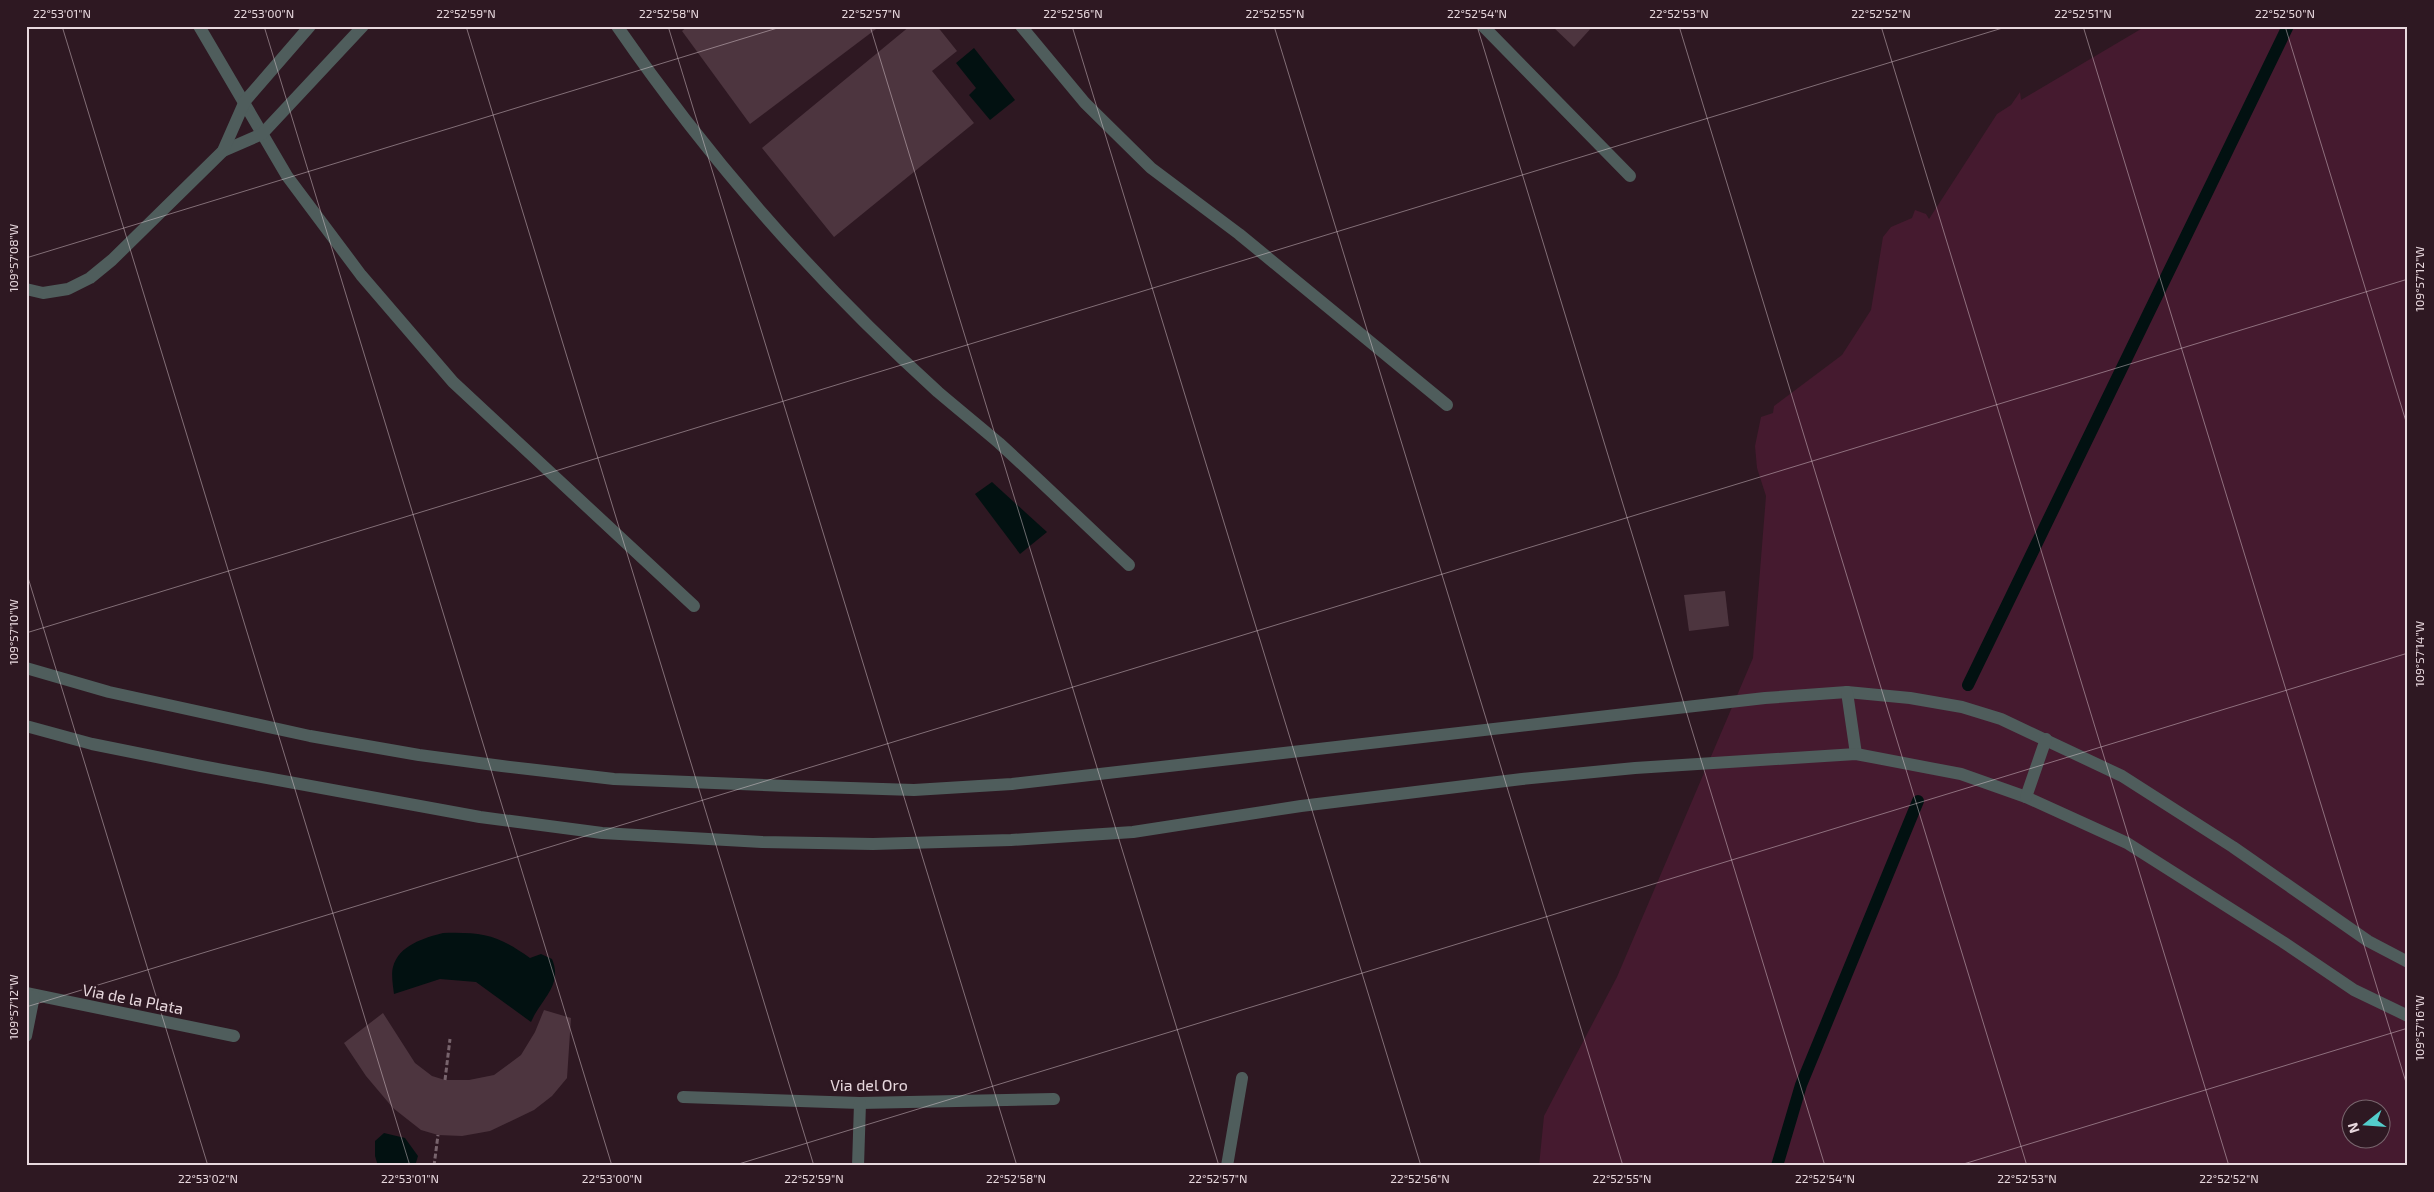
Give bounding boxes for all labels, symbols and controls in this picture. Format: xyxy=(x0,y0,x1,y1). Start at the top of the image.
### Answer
text: 22°53'01"N xyxy=(33,6,91,20)
text: 22°53'00"N xyxy=(234,6,294,20)
text: 22°52'59"N xyxy=(436,6,496,20)
text: 22°52'58"N xyxy=(639,6,699,20)
text: 22°52'57"N xyxy=(842,6,900,20)
text: 22°52'56"N xyxy=(1043,6,1103,20)
text: 22°52'55"N xyxy=(1245,6,1305,20)
text: 22°52'54"N xyxy=(1447,6,1507,20)
text: 22°52'53"N xyxy=(1649,6,1709,20)
text: 22°52'52"N xyxy=(1851,6,1911,20)
text: 22°52'51"N xyxy=(2054,6,2112,20)
text: 22°52'50"N xyxy=(2255,6,2315,20)
text: 109°57'08"W xyxy=(6,224,20,292)
text: 109°57'12"W xyxy=(2412,246,2426,312)
text: 109°57'10"W xyxy=(6,599,20,665)
text: 109°57'14"W xyxy=(2412,621,2426,687)
text: 109°57'12"W xyxy=(6,974,20,1040)
street label: Via de la Plata xyxy=(81,979,185,1018)
text: 109°57'16"W xyxy=(2412,995,2426,1061)
street label: Via del Oro xyxy=(830,1075,908,1094)
north arrow xyxy=(2342,1100,2392,1150)
text: N xyxy=(2343,1121,2363,1135)
text: 22°53'02"N xyxy=(178,1171,238,1185)
text: 22°53'01"N xyxy=(381,1171,439,1185)
text: 22°53'00"N xyxy=(582,1171,642,1185)
text: 22°52'59"N xyxy=(784,1171,844,1185)
text: 22°52'58"N xyxy=(986,1171,1046,1185)
text: 22°52'57"N xyxy=(1189,1171,1247,1185)
text: 22°52'56"N xyxy=(1390,1171,1450,1185)
text: 22°52'55"N xyxy=(1592,1171,1652,1185)
text: 22°52'54"N xyxy=(1795,1171,1855,1185)
text: 22°52'53"N xyxy=(1997,1171,2057,1185)
text: 22°52'52"N xyxy=(2199,1171,2259,1185)

